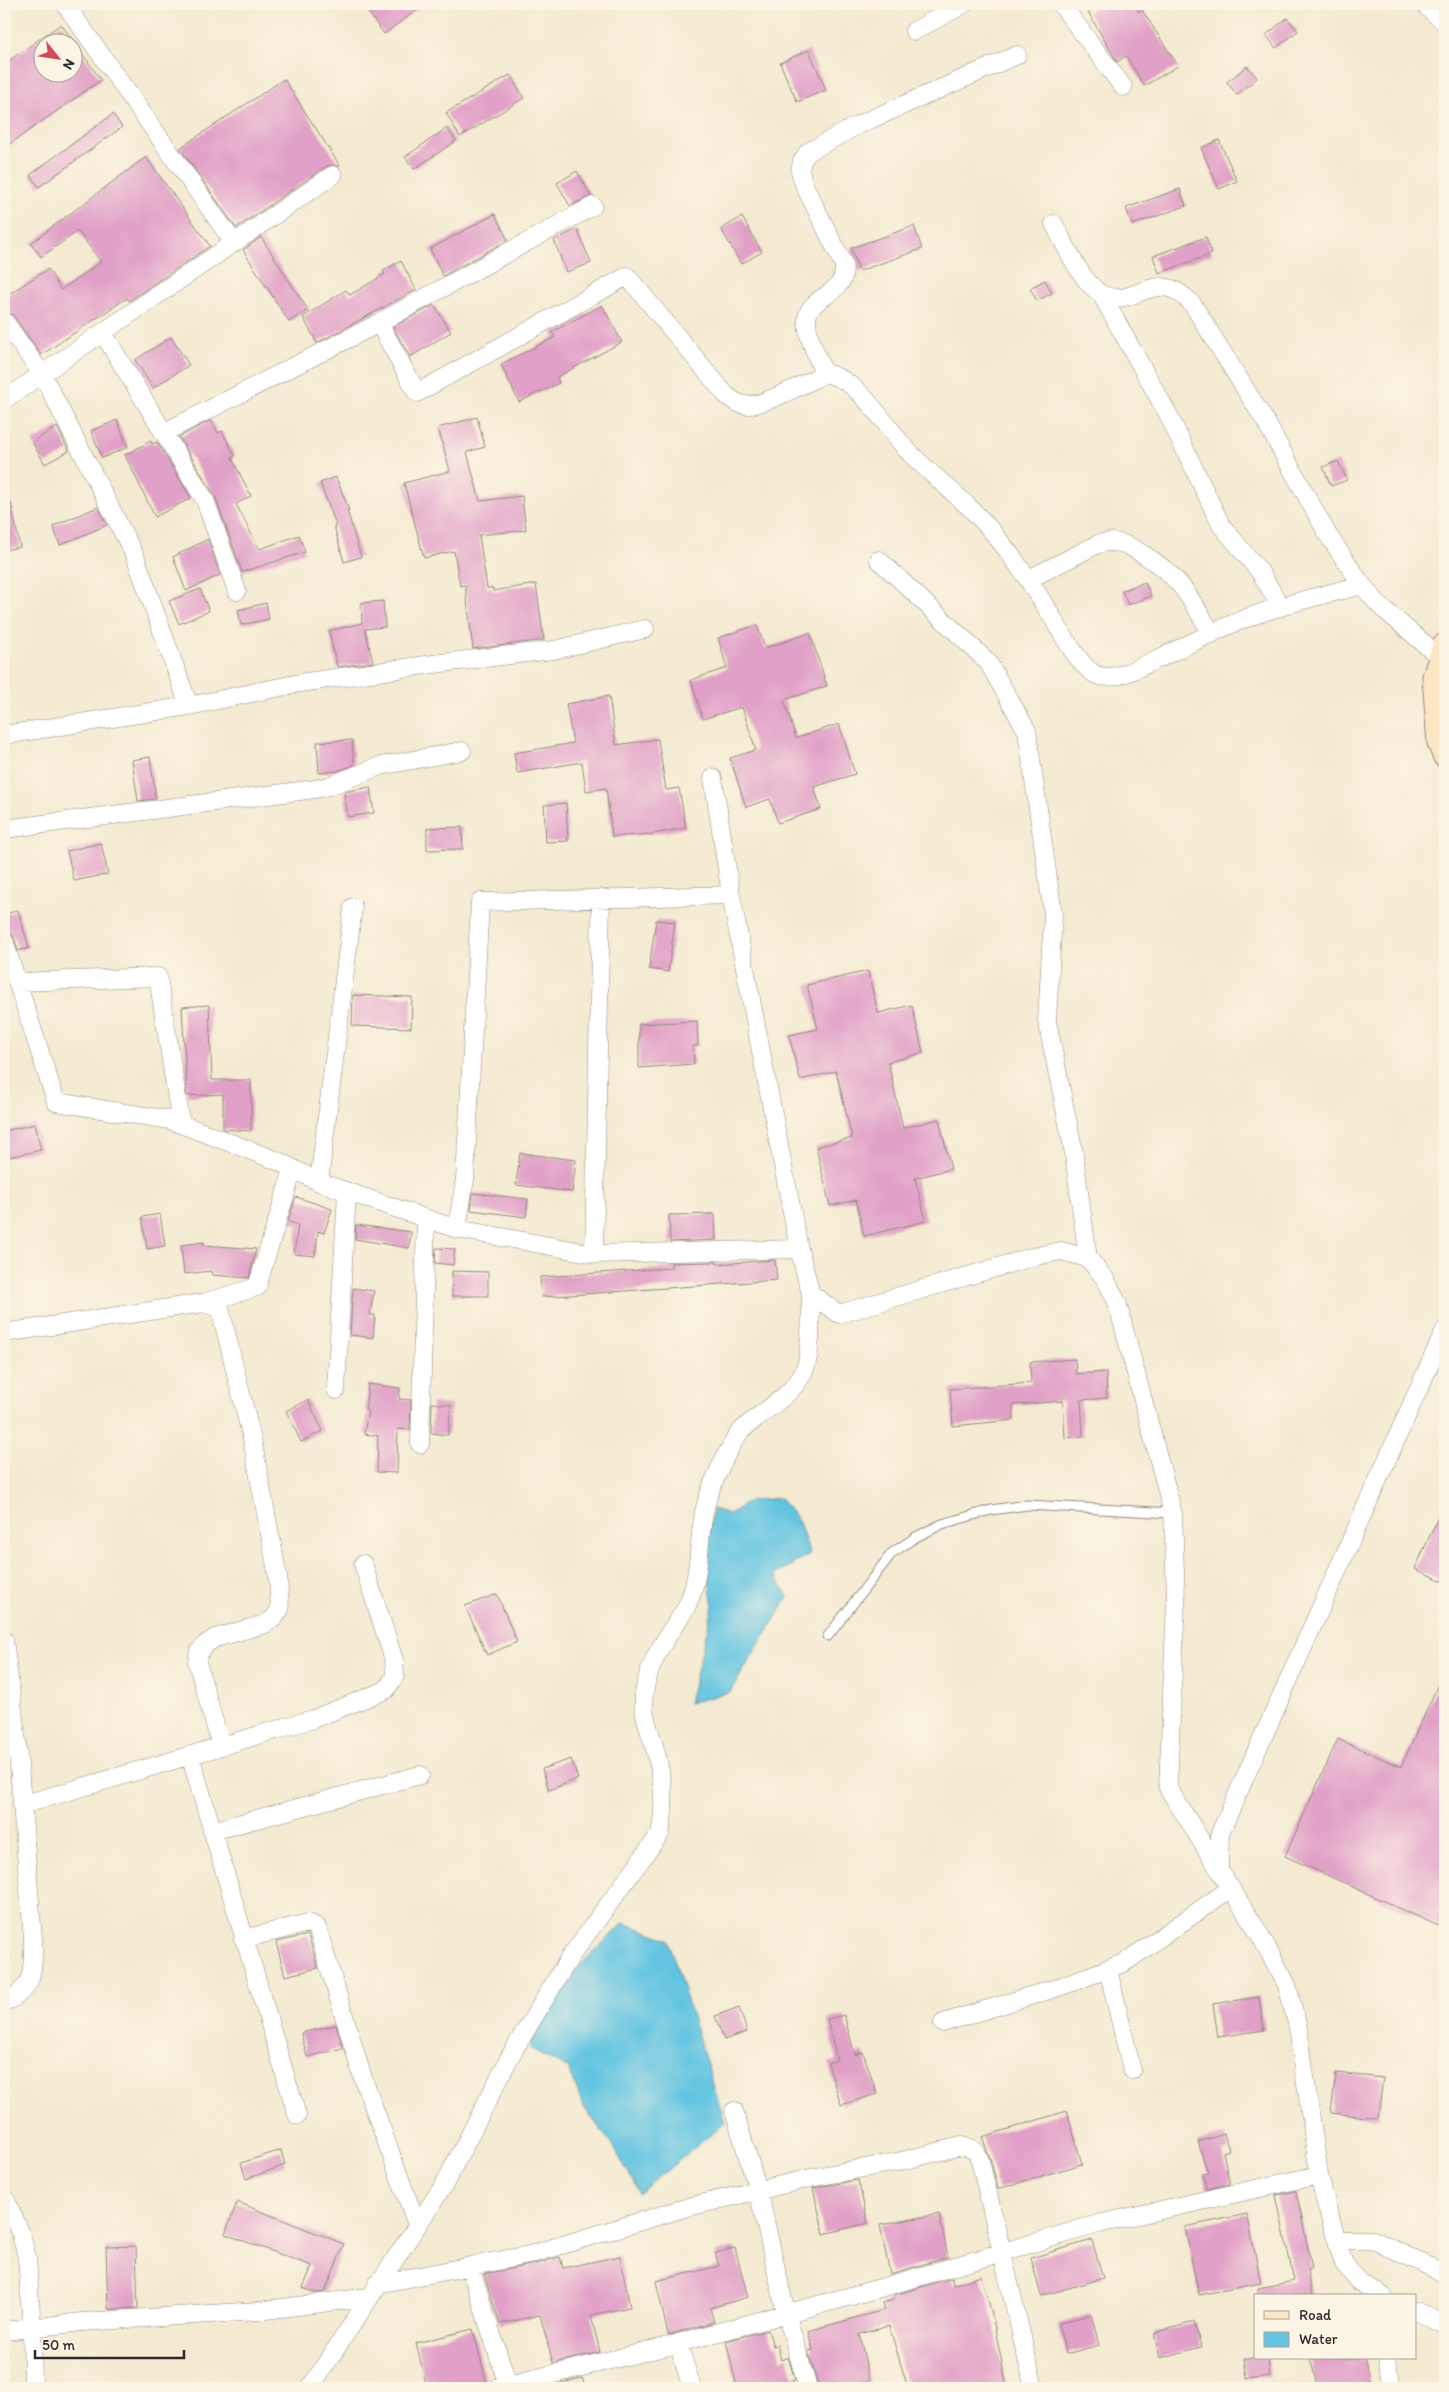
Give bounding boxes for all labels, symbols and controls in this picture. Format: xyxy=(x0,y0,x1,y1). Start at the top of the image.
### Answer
north arrow xyxy=(32,32,82,82)
text: N xyxy=(59,56,79,73)
legend xyxy=(1254,2294,1416,2360)
text: Road xyxy=(1299,2306,1332,2324)
scale bar xyxy=(35,2327,184,2359)
text: Water xyxy=(1299,2330,1338,2348)
text: 50 m xyxy=(42,2336,75,2354)

